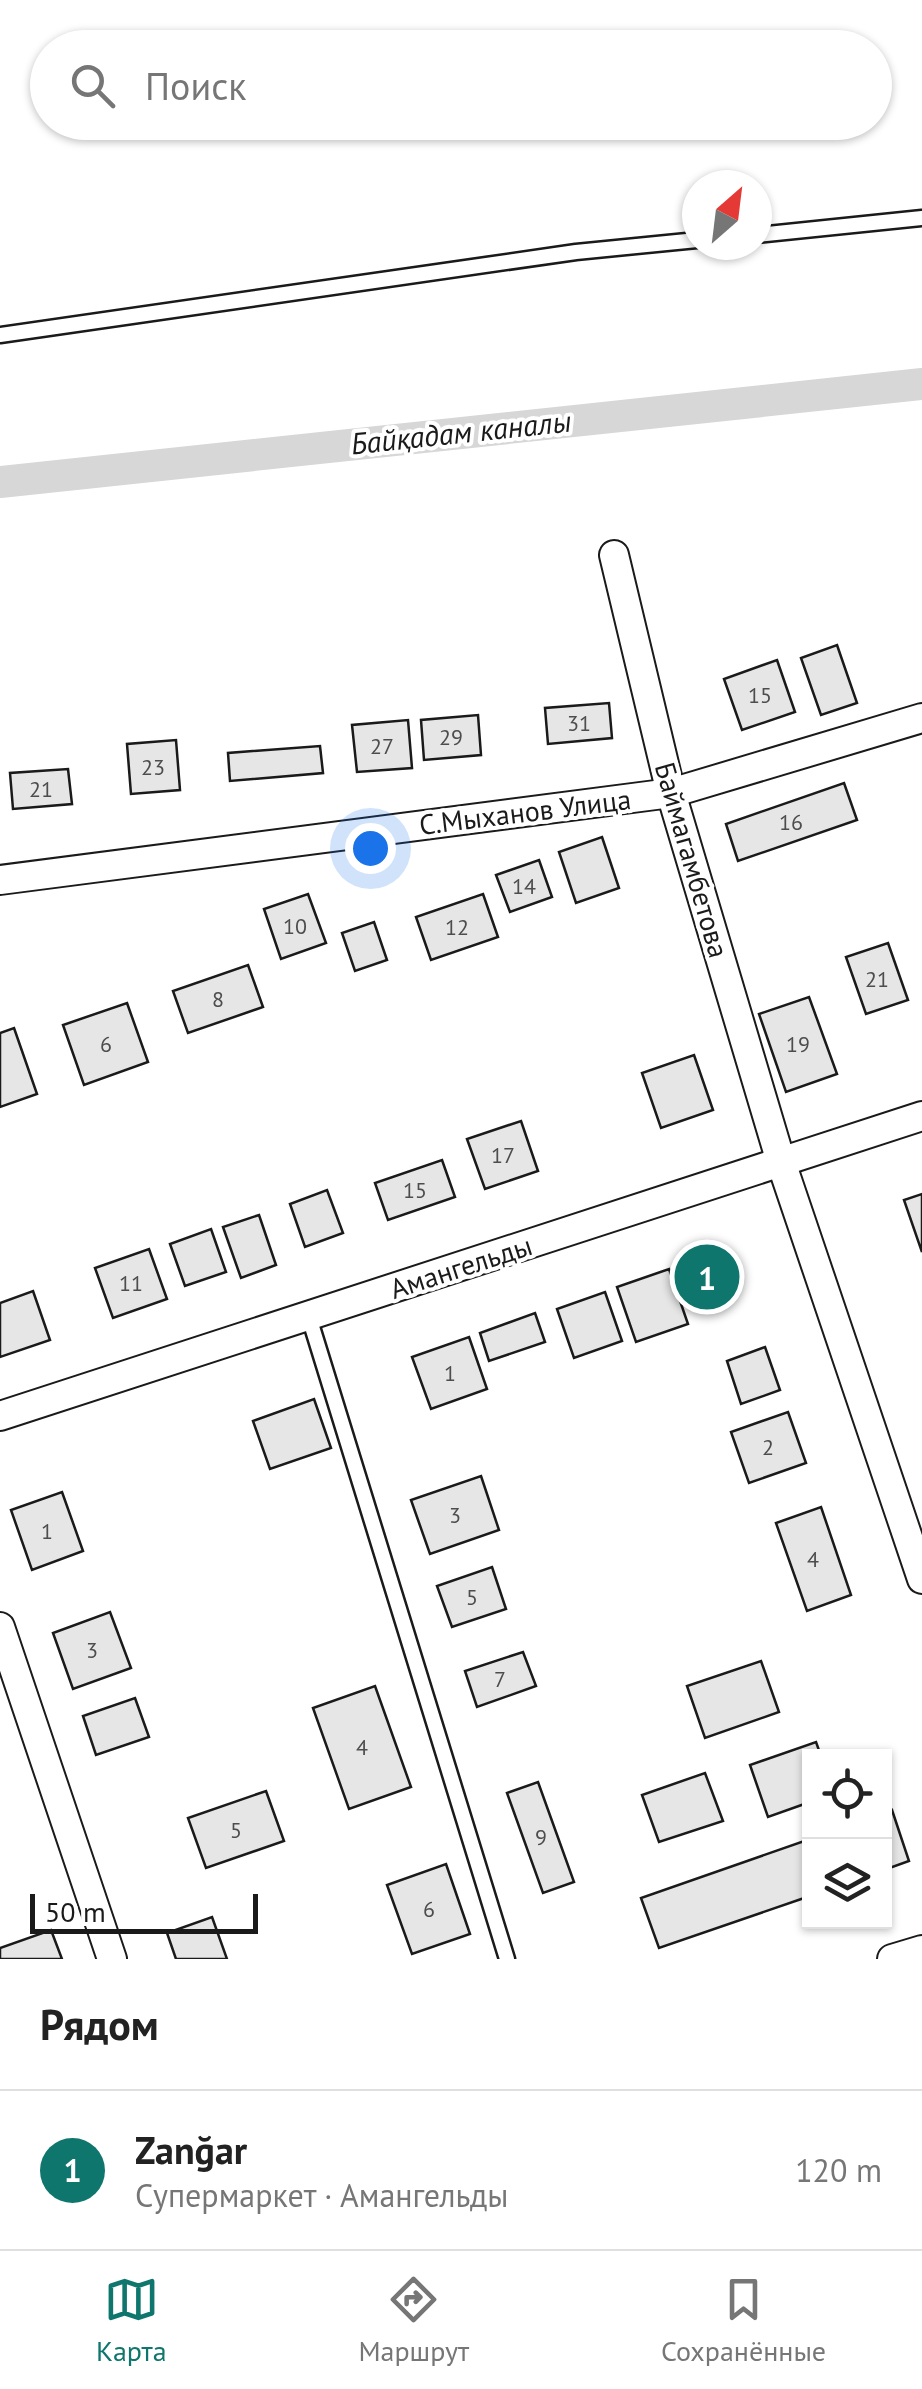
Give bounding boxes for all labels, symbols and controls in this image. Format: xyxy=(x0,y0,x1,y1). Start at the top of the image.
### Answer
search box xyxy=(30,30,892,140)
icon: search xyxy=(65,58,120,113)
text: Поиск xyxy=(145,61,246,110)
north arrow xyxy=(682,170,772,260)
water label: Байқадам каналы xyxy=(349,401,573,462)
house number: 15 xyxy=(748,681,772,709)
house number: 31 xyxy=(567,709,591,737)
house number: 29 xyxy=(439,723,463,751)
house number: 27 xyxy=(370,732,394,760)
house number: 23 xyxy=(141,753,165,781)
street label: Баймагамбетова xyxy=(647,758,738,962)
house number: 21 xyxy=(29,775,53,803)
street label: С.Мыханов Улица xyxy=(417,780,633,843)
house number: 16 xyxy=(779,808,803,836)
your location xyxy=(345,823,396,874)
house number: 14 xyxy=(512,872,536,900)
house number: 10 xyxy=(283,912,307,940)
house number: 12 xyxy=(445,913,469,941)
house number: 21 xyxy=(865,965,889,993)
house number: 8 xyxy=(212,985,224,1013)
house number: 6 xyxy=(100,1030,112,1058)
house number: 19 xyxy=(786,1030,810,1058)
house number: 17 xyxy=(491,1141,515,1169)
house number: 15 xyxy=(403,1176,427,1204)
street label: Амангельды xyxy=(385,1226,537,1307)
pin: 1 xyxy=(674,1240,740,1314)
house number: 11 xyxy=(119,1269,143,1297)
house number: 1 xyxy=(444,1359,456,1387)
house number: 2 xyxy=(762,1433,774,1461)
house number: 3 xyxy=(449,1501,461,1529)
house number: 1 xyxy=(41,1517,53,1545)
house number: 4 xyxy=(807,1545,819,1573)
house number: 5 xyxy=(466,1583,478,1611)
house number: 3 xyxy=(86,1636,98,1664)
house number: 7 xyxy=(494,1665,506,1693)
house number: 4 xyxy=(356,1733,368,1761)
map controls xyxy=(802,1749,892,1929)
button: locate xyxy=(802,1749,892,1839)
house number: 5 xyxy=(230,1816,242,1844)
house number: 9 xyxy=(535,1823,547,1851)
button: layers xyxy=(802,1839,892,1929)
scale bar xyxy=(30,1889,258,1934)
text: 50 m xyxy=(45,1893,106,1930)
house number: 6 xyxy=(423,1895,435,1923)
text: Рядом xyxy=(40,1997,159,2052)
text: Zanğar xyxy=(135,2125,247,2174)
text: 1 xyxy=(63,2149,82,2191)
text: 120 m xyxy=(795,2149,882,2191)
text: Супермаркет · Амангельды xyxy=(135,2174,508,2216)
tab: Карта xyxy=(96,2272,167,2369)
tab: Маршрут xyxy=(358,2272,469,2369)
tab: Сохранённые xyxy=(661,2272,826,2369)

